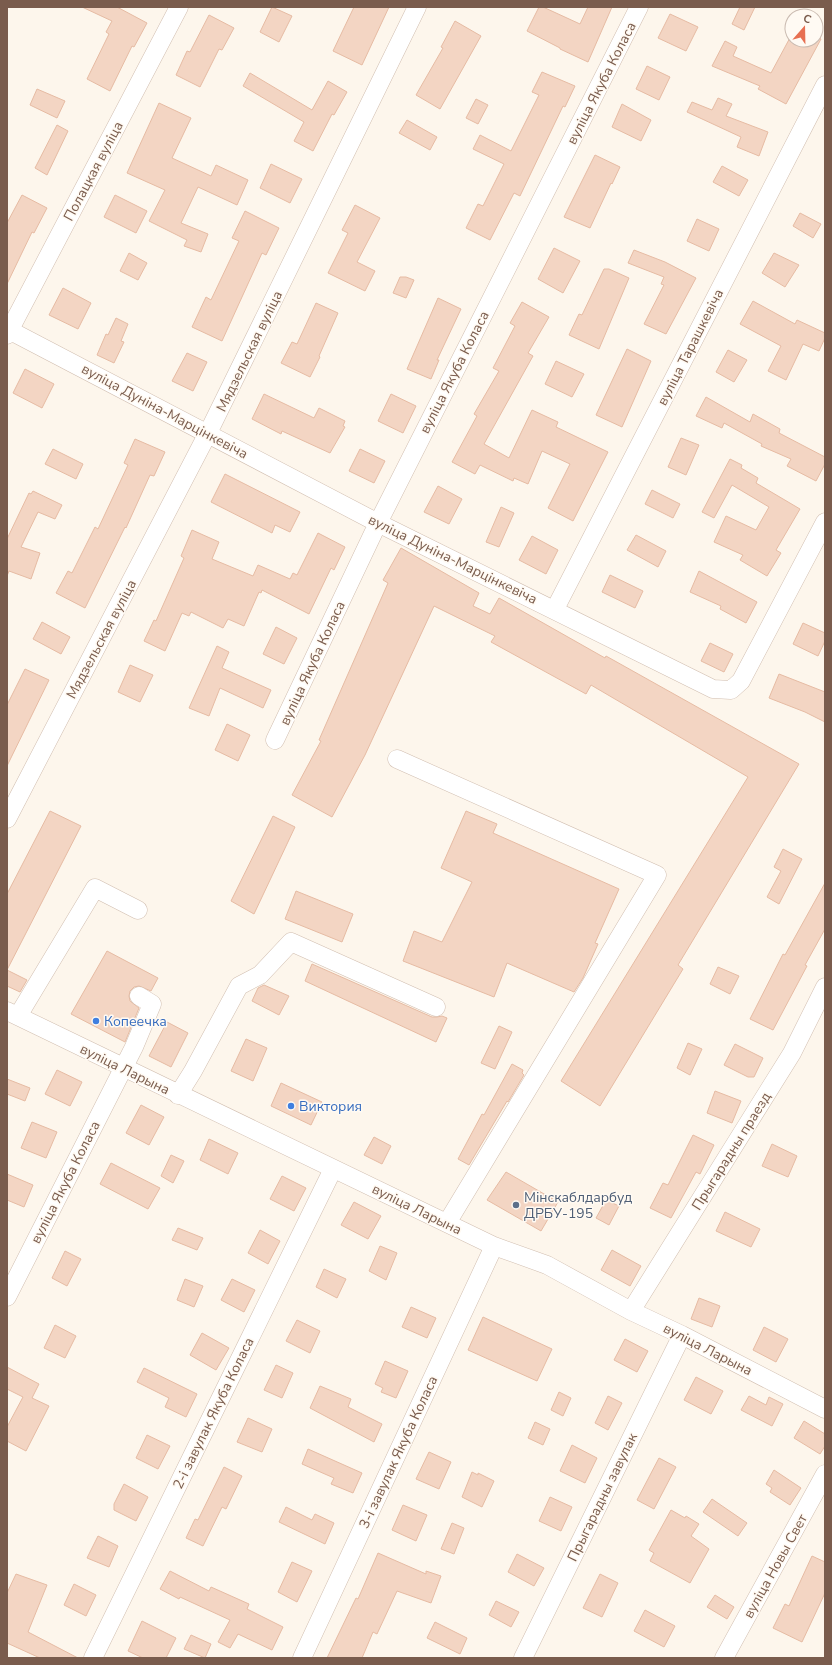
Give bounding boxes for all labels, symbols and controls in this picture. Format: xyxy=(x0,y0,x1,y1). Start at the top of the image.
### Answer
north arrow xyxy=(784,8,824,48)
text: С xyxy=(801,11,814,28)
street label: вуліца Якуба Коласа xyxy=(562,19,641,148)
street label: Полацкая вуліца xyxy=(59,118,128,224)
street label: вуліца Тарашкевіча xyxy=(653,286,728,409)
street label: Мядзельская вуліца xyxy=(212,288,287,415)
street label: вуліца Якуба Коласа xyxy=(415,308,494,437)
street label: вуліца Дуніна-Марцінкевіча xyxy=(78,359,251,463)
street label: вуліца Дуніна-Марцінкевіча xyxy=(365,510,540,609)
street label: Мядзельская вуліца xyxy=(62,576,141,702)
street label: вуліца Якуба Коласа xyxy=(275,598,350,728)
place label: Копеечка xyxy=(104,1012,167,1031)
marker: Копеечка xyxy=(91,1016,101,1026)
street label: вуліца Ларына xyxy=(77,1039,173,1099)
street label: Прыгарадны праезд xyxy=(687,1089,775,1214)
place label: Виктория xyxy=(299,1097,362,1116)
marker: Виктория xyxy=(286,1101,296,1111)
street label: вуліца Якуба Коласа xyxy=(26,1118,105,1247)
street label: вуліца Ларына xyxy=(369,1179,465,1239)
place label: Мінскаблдарбуд ДРБУ-195 xyxy=(524,1188,632,1223)
marker: Мінскаблдарбуд ДРБУ-195 xyxy=(511,1200,521,1210)
street label: вуліца Ларына xyxy=(660,1319,756,1380)
street label: 2-і завулак Якуба Коласа xyxy=(168,1334,258,1492)
street label: 3-і завулак Якуба Коласа xyxy=(355,1373,442,1532)
street label: Прыгарадны завулак xyxy=(563,1429,642,1565)
street label: вуліца Новы Свет xyxy=(739,1510,812,1622)

